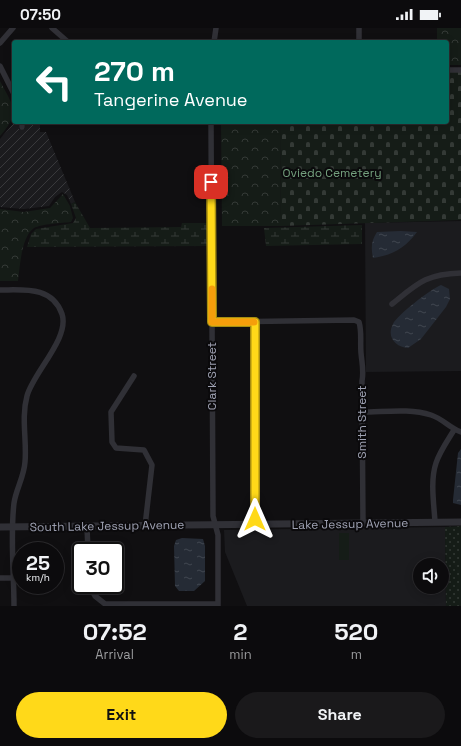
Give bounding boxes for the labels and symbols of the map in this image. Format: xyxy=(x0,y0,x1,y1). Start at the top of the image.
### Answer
pin xyxy=(194,165,228,199)
park label: Oviedo Cemetery xyxy=(282,165,382,181)
street label: Clark Street xyxy=(204,342,220,410)
street label: Smith Street xyxy=(354,385,370,459)
position arrow xyxy=(234,498,276,540)
street label: Lake Jessup Avenue xyxy=(292,515,408,533)
street label: South Lake Jessup Avenue xyxy=(29,517,185,535)
speed limit sign: 30 xyxy=(72,542,124,594)

